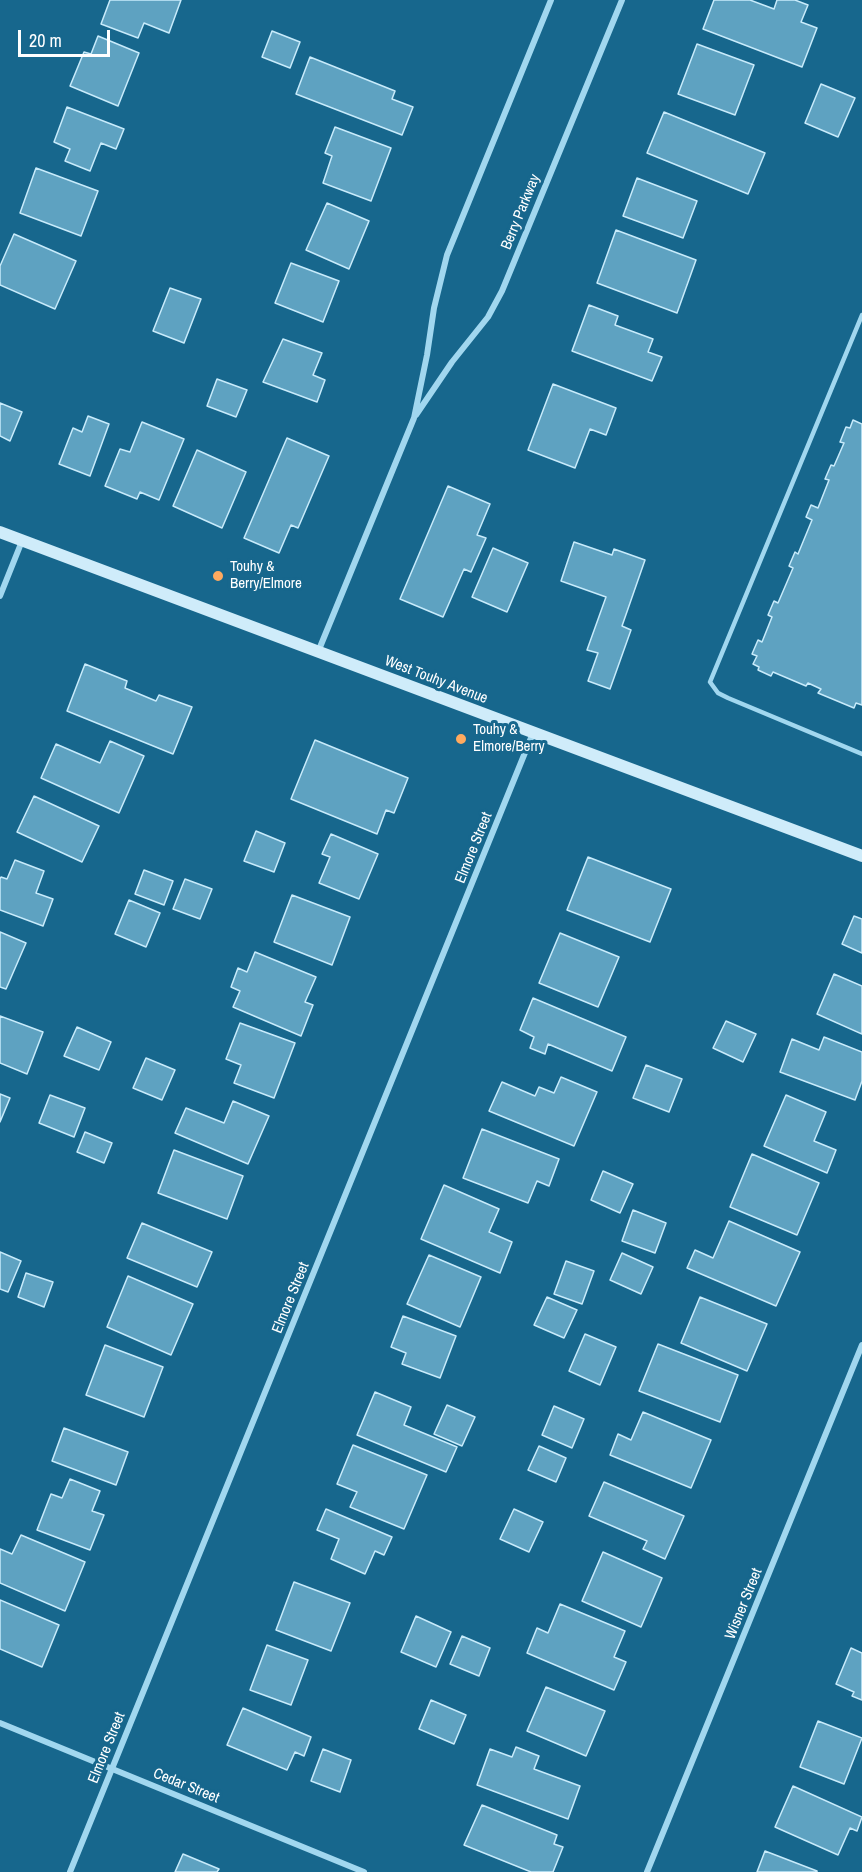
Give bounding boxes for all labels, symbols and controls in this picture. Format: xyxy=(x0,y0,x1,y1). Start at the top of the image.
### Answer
scale bar xyxy=(21,18,112,56)
text: 20 m xyxy=(29,28,62,53)
street label: Berry Parkway xyxy=(498,172,544,252)
place label: Touhy & Berry/Elmore xyxy=(230,558,302,593)
marker: Touhy & Berry/Elmore xyxy=(211,569,225,583)
street label: West Touhy Avenue xyxy=(382,652,490,708)
place label: Touhy & Elmore/Berry xyxy=(473,721,545,756)
marker: Touhy & Elmore/Berry xyxy=(454,732,468,746)
street label: Elmore Street xyxy=(452,810,496,886)
street label: Elmore Street xyxy=(269,1260,313,1336)
street label: Wisner Street xyxy=(722,1566,766,1642)
street label: Elmore Street xyxy=(85,1710,129,1786)
street label: Cedar Street xyxy=(150,1765,222,1807)

